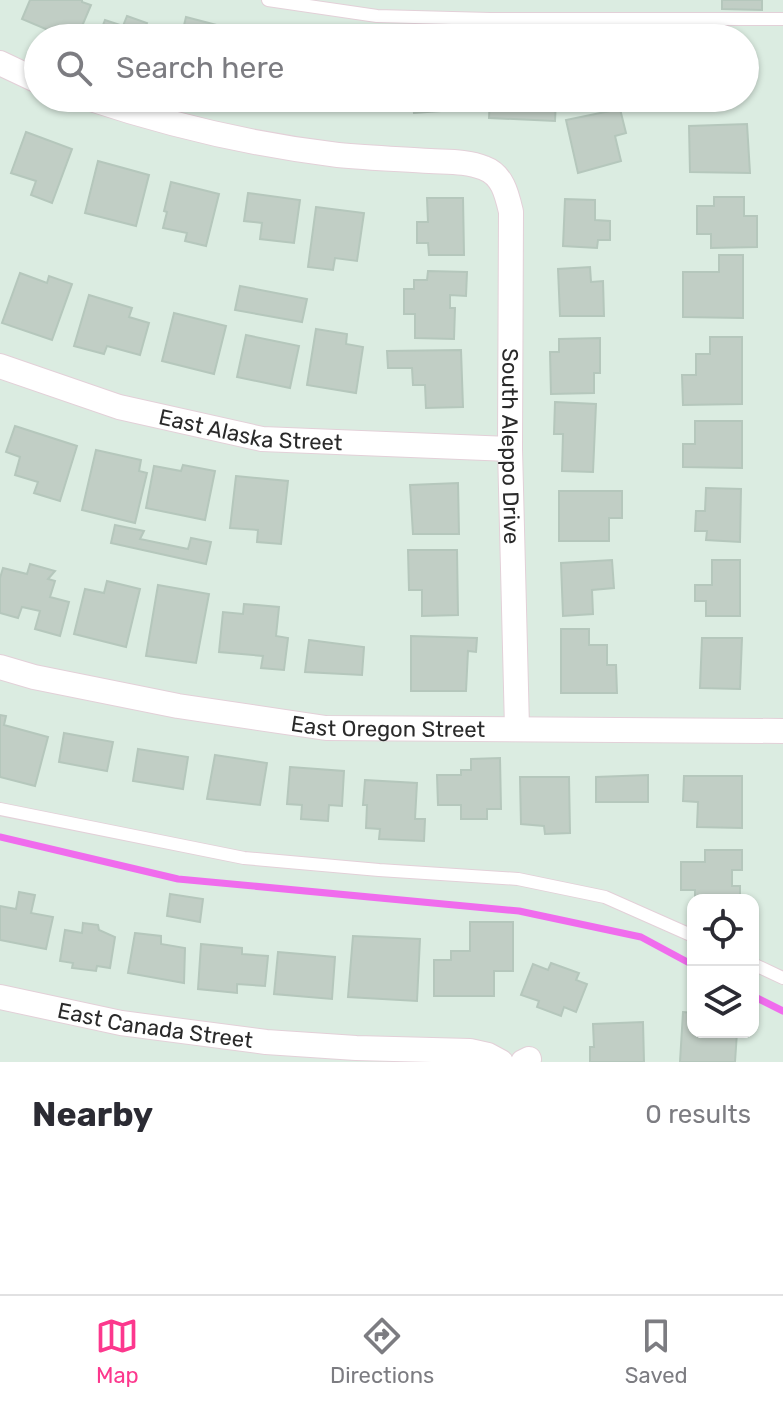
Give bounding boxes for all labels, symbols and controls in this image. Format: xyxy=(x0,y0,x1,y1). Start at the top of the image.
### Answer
search box xyxy=(24,24,759,112)
icon: search xyxy=(52,46,96,90)
text: Search here xyxy=(116,50,284,86)
street label: South Aleppo Drive xyxy=(496,348,526,545)
street label: East Alaska Street xyxy=(156,403,343,456)
street label: East Oregon Street xyxy=(289,709,486,743)
map controls xyxy=(687,894,759,1038)
button: locate xyxy=(687,894,759,966)
button: layers xyxy=(687,966,759,1038)
street label: East Canada Street xyxy=(55,996,255,1054)
text: Nearby xyxy=(32,1094,153,1135)
text: 0 results xyxy=(645,1099,751,1130)
tab: Map xyxy=(95,1314,139,1389)
tab: Directions xyxy=(330,1314,434,1389)
tab: Saved xyxy=(625,1314,688,1389)

